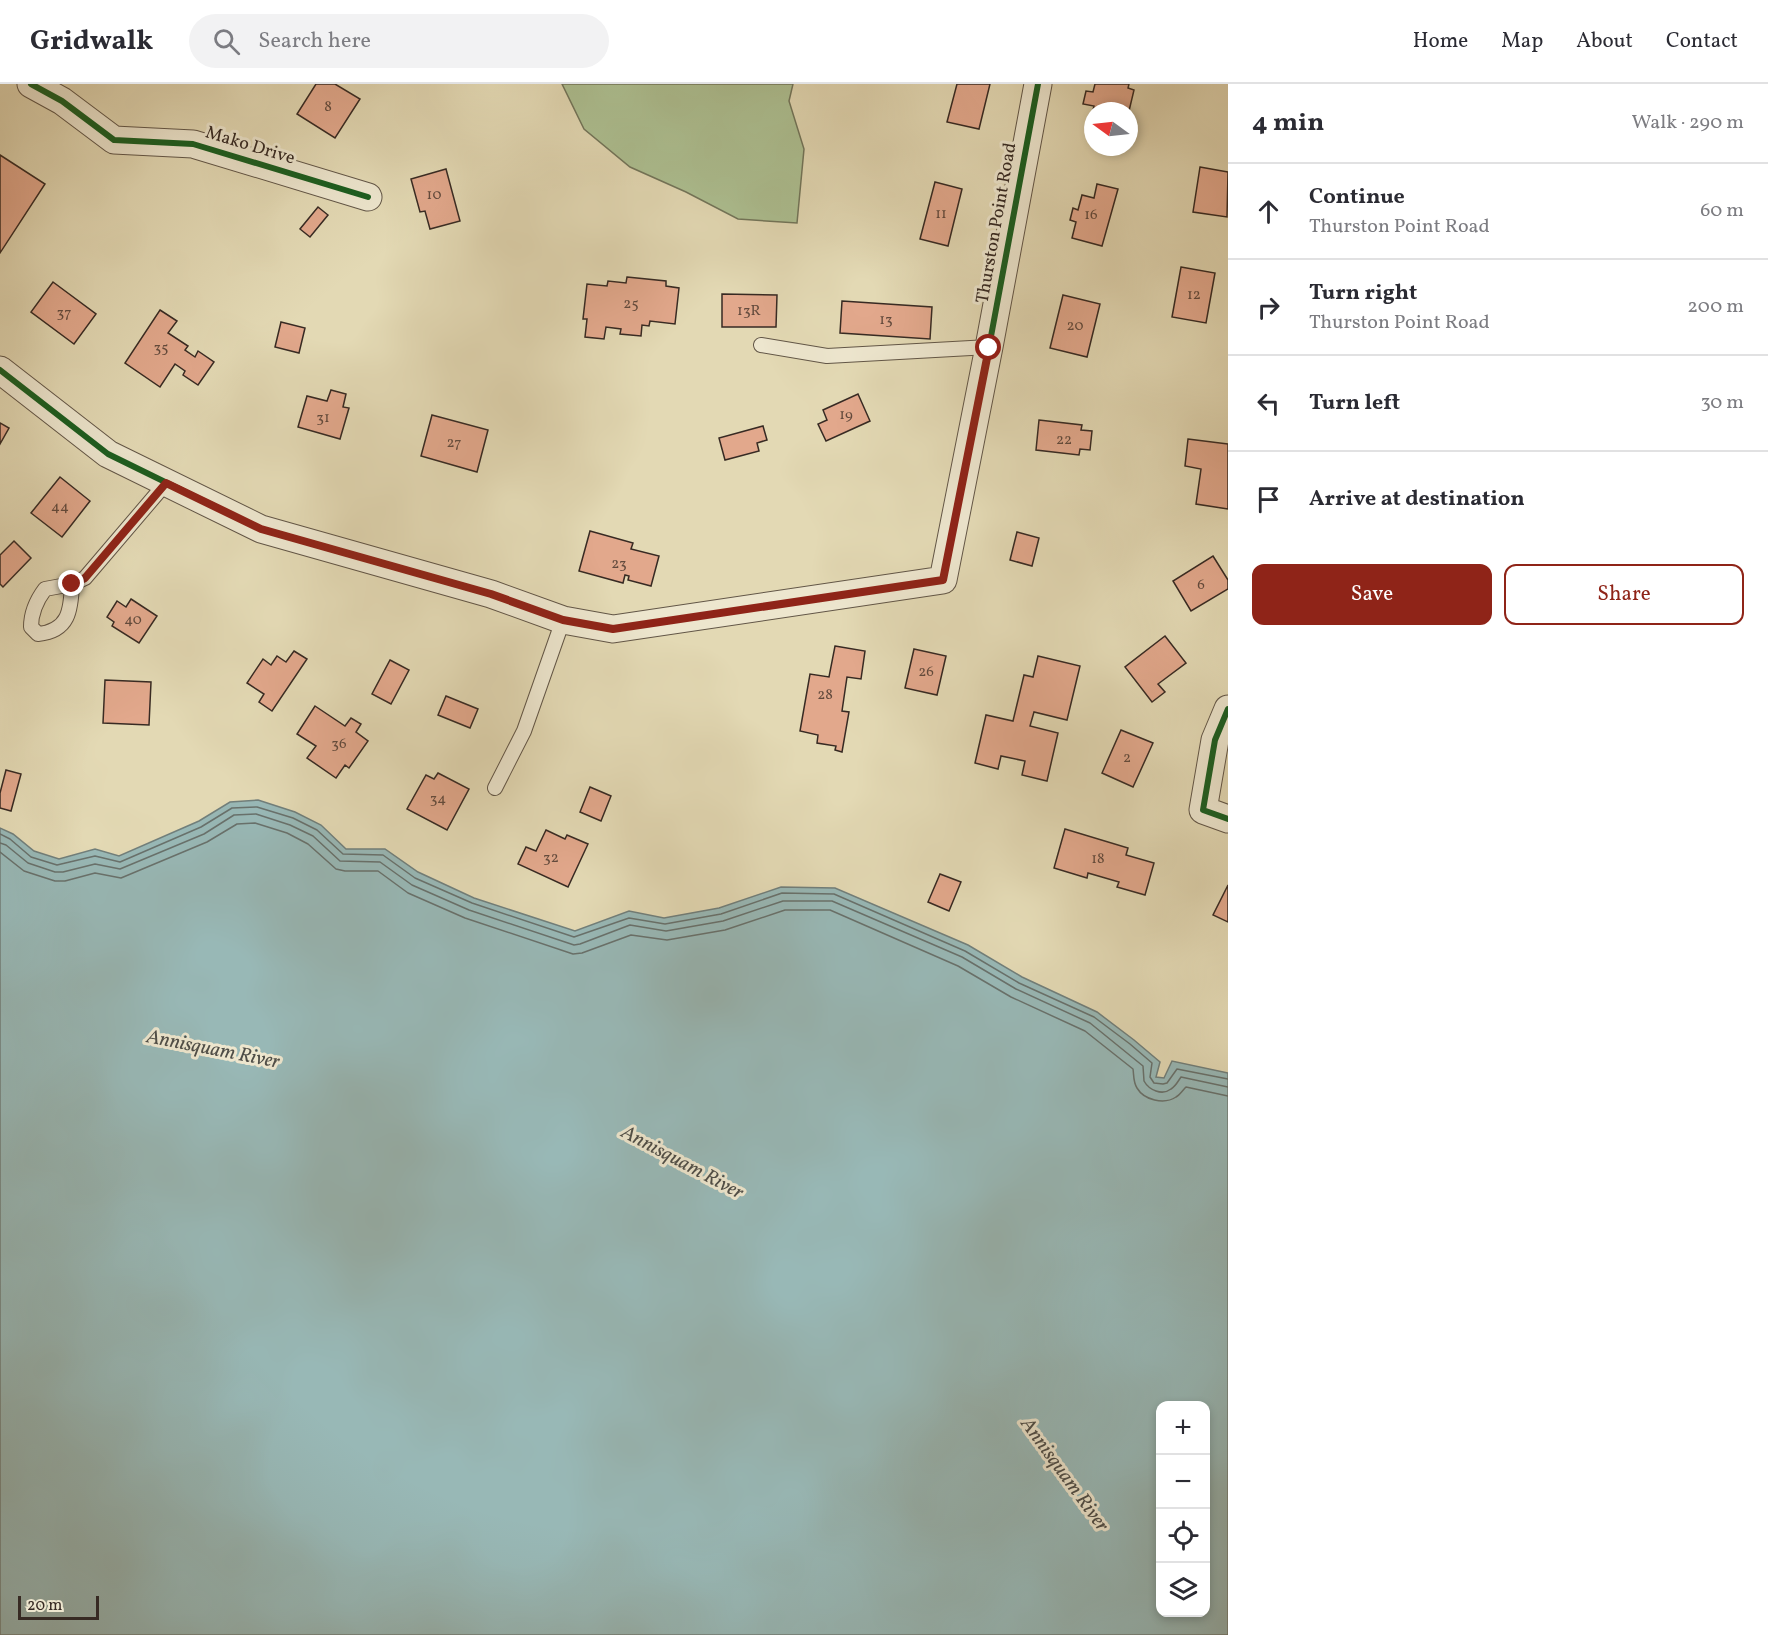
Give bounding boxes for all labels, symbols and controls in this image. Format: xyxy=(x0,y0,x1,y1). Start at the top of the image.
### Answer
search box xyxy=(189,14,609,68)
text: Gridwalk xyxy=(30,22,153,61)
icon: search xyxy=(210,25,243,58)
text: Search here xyxy=(258,26,371,57)
text: Home xyxy=(1413,27,1468,56)
text: Map xyxy=(1501,27,1543,56)
text: About xyxy=(1576,27,1633,56)
text: Contact xyxy=(1666,27,1738,56)
house number: 8 xyxy=(324,97,332,118)
north arrow xyxy=(1084,102,1138,156)
text: 4 min xyxy=(1252,105,1324,141)
text: Walk · 290 m xyxy=(1632,109,1744,137)
street label: Mako Drive xyxy=(202,121,298,171)
street label: Thurston Point Road xyxy=(971,141,1023,305)
text: Continue xyxy=(1309,182,1405,213)
house number: 10 xyxy=(427,185,441,206)
icon: ahead xyxy=(1252,195,1285,228)
text: 60 m xyxy=(1700,197,1744,225)
house number: 11 xyxy=(935,204,947,225)
house number: 16 xyxy=(1084,205,1098,226)
text: Thurston Point Road xyxy=(1309,213,1490,241)
text: Turn right xyxy=(1309,278,1417,309)
house number: 12 xyxy=(1187,285,1201,306)
icon: right xyxy=(1252,291,1285,324)
text: 200 m xyxy=(1687,293,1744,321)
house number: 25 xyxy=(623,294,639,315)
house number: 13R xyxy=(737,301,761,322)
house number: 37 xyxy=(57,303,71,324)
text: Thurston Point Road xyxy=(1309,309,1490,337)
house number: 13 xyxy=(879,310,893,331)
house number: 20 xyxy=(1067,316,1083,337)
route start xyxy=(975,334,1001,360)
house number: 35 xyxy=(154,338,168,359)
icon: left xyxy=(1252,387,1285,420)
text: Turn left xyxy=(1309,388,1400,419)
text: 30 m xyxy=(1700,389,1744,417)
house number: 19 xyxy=(839,405,853,426)
house number: 31 xyxy=(316,408,330,429)
house number: 22 xyxy=(1056,430,1072,451)
house number: 27 xyxy=(447,433,461,454)
icon: arrive xyxy=(1252,483,1285,516)
text: Arrive at destination xyxy=(1309,484,1525,515)
house number: 44 xyxy=(51,497,69,518)
house number: 23 xyxy=(611,554,627,575)
button: Save xyxy=(1252,564,1492,625)
button: Share xyxy=(1504,564,1744,625)
route end xyxy=(58,570,84,596)
house number: 6 xyxy=(1197,575,1205,596)
house number: 40 xyxy=(124,610,142,631)
house number: 26 xyxy=(918,662,934,683)
house number: 28 xyxy=(817,685,833,706)
house number: 36 xyxy=(331,734,347,755)
house number: 2 xyxy=(1123,748,1131,769)
house number: 34 xyxy=(430,789,446,810)
house number: 32 xyxy=(543,848,559,869)
house number: 18 xyxy=(1091,849,1105,870)
water label: Annisquam River xyxy=(143,1023,283,1077)
water label: Annisquam River xyxy=(615,1118,749,1207)
map controls xyxy=(1156,1401,1210,1617)
button: + xyxy=(1156,1401,1210,1455)
water label: Annisquam River xyxy=(1012,1411,1115,1538)
button: − xyxy=(1156,1455,1210,1509)
button: locate xyxy=(1156,1509,1210,1563)
button: layers xyxy=(1156,1563,1210,1617)
scale bar xyxy=(18,1593,99,1620)
text: 20 m xyxy=(27,1595,62,1617)

